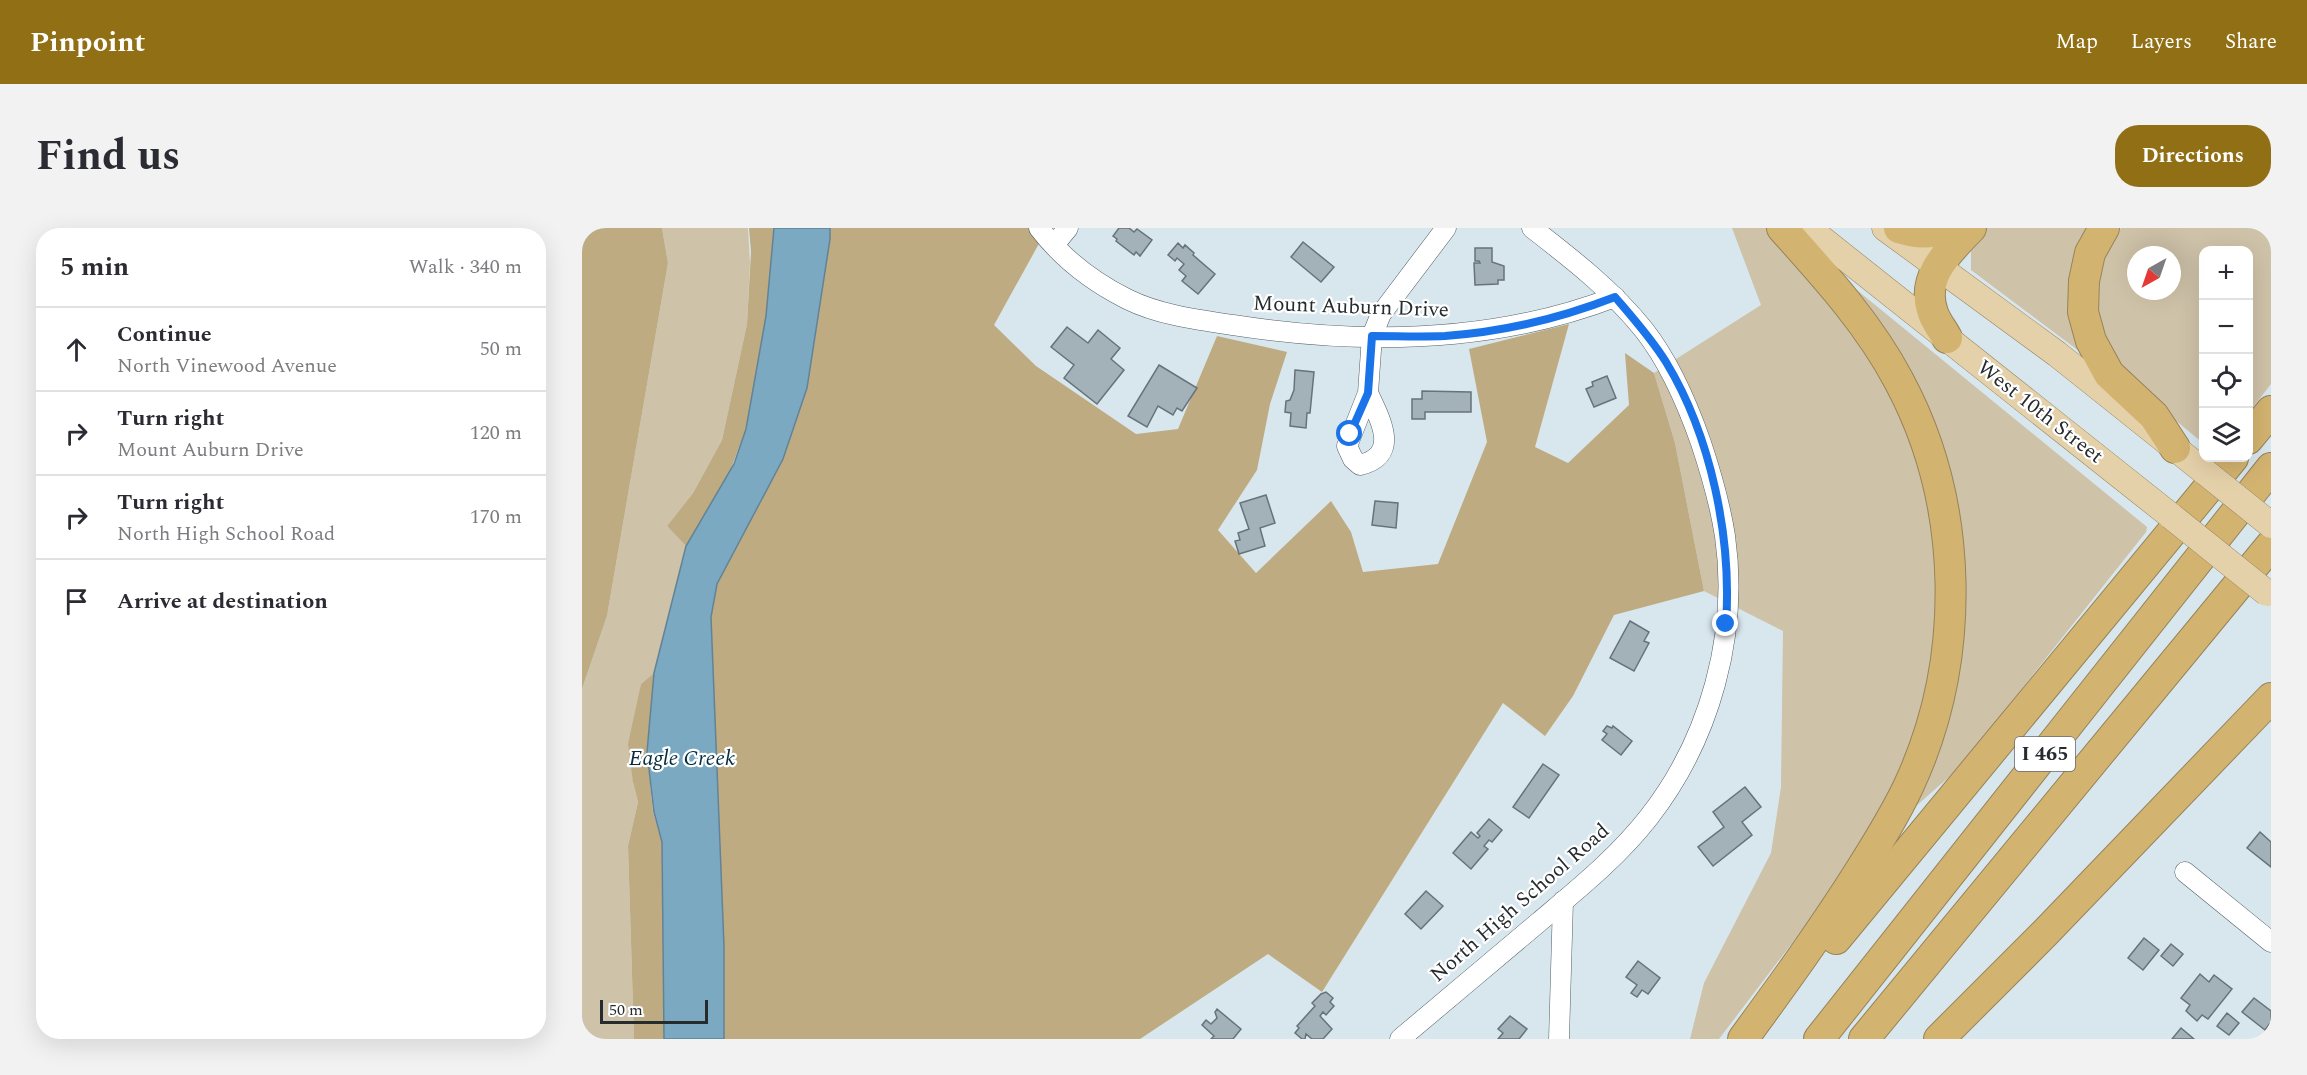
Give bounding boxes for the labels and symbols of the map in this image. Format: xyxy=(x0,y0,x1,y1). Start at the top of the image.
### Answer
north arrow xyxy=(2127,246,2181,300)
street label: Mount Auburn Drive xyxy=(1252,288,1450,326)
street label: West 10th Street xyxy=(1970,352,2110,472)
route start xyxy=(1336,420,1362,446)
route end xyxy=(1712,610,1738,636)
road number: I 465 xyxy=(2015,737,2075,771)
water label: Eagle Creek xyxy=(629,742,735,775)
street label: North High School Road xyxy=(1423,816,1617,990)
scale bar xyxy=(600,997,708,1024)

